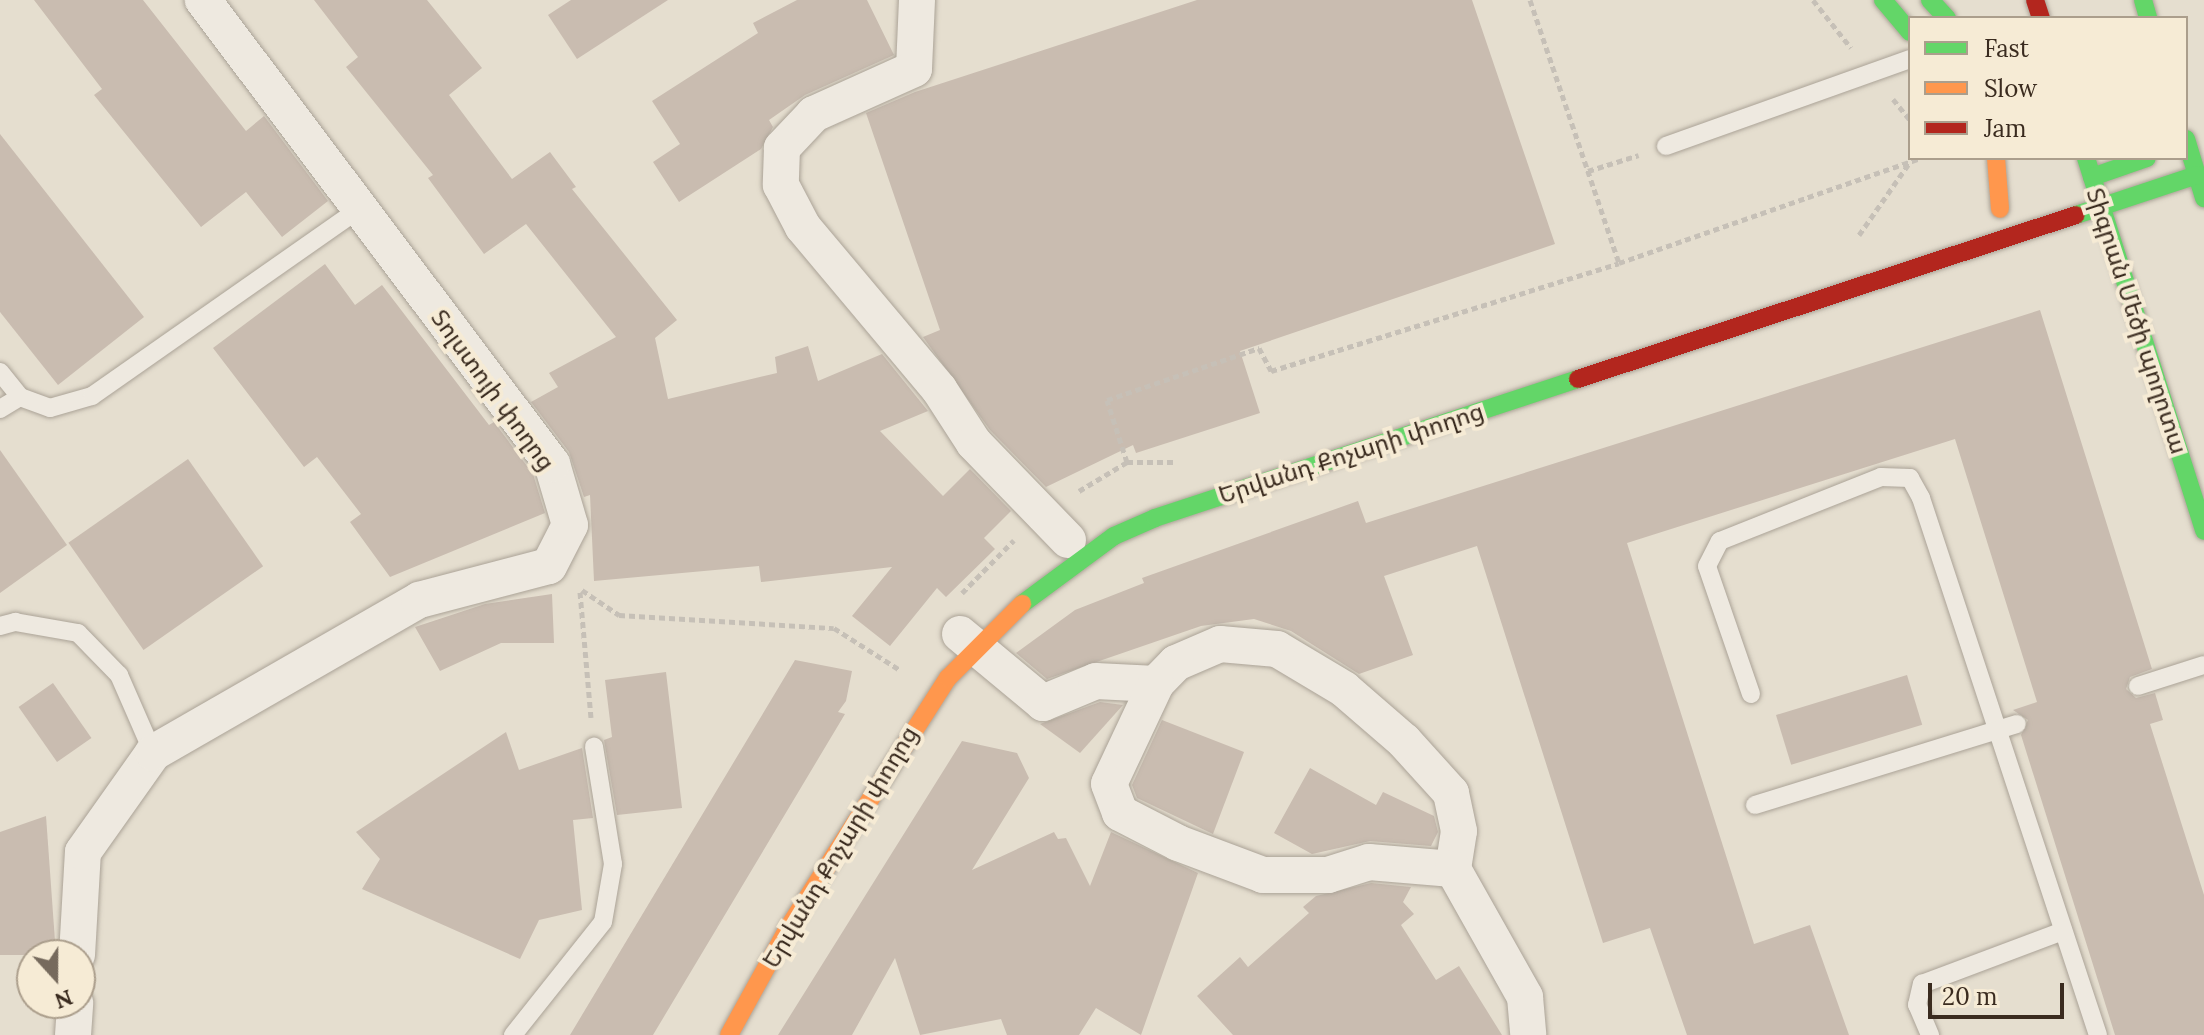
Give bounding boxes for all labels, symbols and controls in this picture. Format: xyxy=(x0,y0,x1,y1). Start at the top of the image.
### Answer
legend xyxy=(1908,16,2188,160)
text: Fast xyxy=(1984,33,2029,64)
text: Slow xyxy=(1984,73,2037,104)
text: Jam xyxy=(1984,113,2026,144)
street label: Տիգրան Մեծի պողոտա xyxy=(2080,184,2194,458)
street label: Տոլստոյի փողոց xyxy=(425,304,561,476)
street label: Երվանդ Քոչարի փողոց xyxy=(1215,396,1487,510)
street label: Երվանդ Քոչարի փողոց xyxy=(756,721,924,973)
north arrow xyxy=(16,939,96,1019)
scale bar xyxy=(1932,967,2068,1017)
text: 20 m xyxy=(1942,981,1998,1012)
text: N xyxy=(51,983,77,1016)

